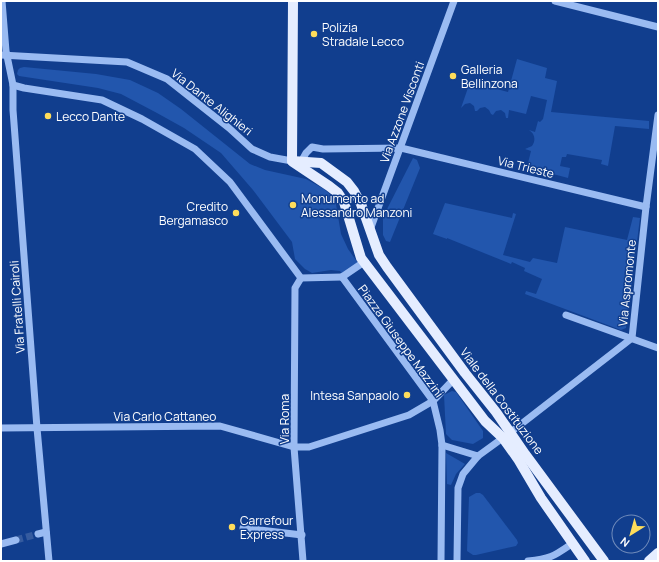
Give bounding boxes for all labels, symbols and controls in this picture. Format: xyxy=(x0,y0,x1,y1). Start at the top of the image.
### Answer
place label: Polizia Stradale Lecco xyxy=(322,19,404,50)
marker: Polizia Stradale Lecco xyxy=(309,29,319,39)
street label: Via Azzone Visconti xyxy=(376,59,428,165)
place label: Galleria Bellinzona xyxy=(461,61,518,92)
street label: Via Dante Alighieri xyxy=(168,65,256,139)
marker: Galleria Bellinzona xyxy=(448,71,458,81)
place label: Lecco Dante xyxy=(56,108,125,125)
marker: Lecco Dante xyxy=(43,111,53,121)
street label: Via Trieste xyxy=(496,152,556,182)
place label: Monumento ad Alessandro Manzoni xyxy=(301,190,412,221)
place label: Credito Bergamasco xyxy=(159,198,228,229)
marker: Monumento ad Alessandro Manzoni xyxy=(288,200,298,210)
marker: Credito Bergamasco xyxy=(231,208,241,218)
street label: Via Aspromonte xyxy=(614,239,640,327)
street label: Via Fratelli Cairoli xyxy=(5,260,29,354)
street label: Piazza Giuseppe Mazzini xyxy=(354,281,448,401)
street label: Viale della Costituzione xyxy=(456,344,548,458)
place label: Intesa Sanpaolo xyxy=(310,387,399,404)
marker: Intesa Sanpaolo xyxy=(402,390,412,400)
street label: Via Roma xyxy=(276,394,293,444)
street label: Via Carlo Cattaneo xyxy=(114,408,216,425)
place label: Carrefour Express xyxy=(240,512,294,543)
north arrow xyxy=(611,514,651,554)
marker: Carrefour Express xyxy=(227,522,237,532)
text: N xyxy=(617,534,632,551)

